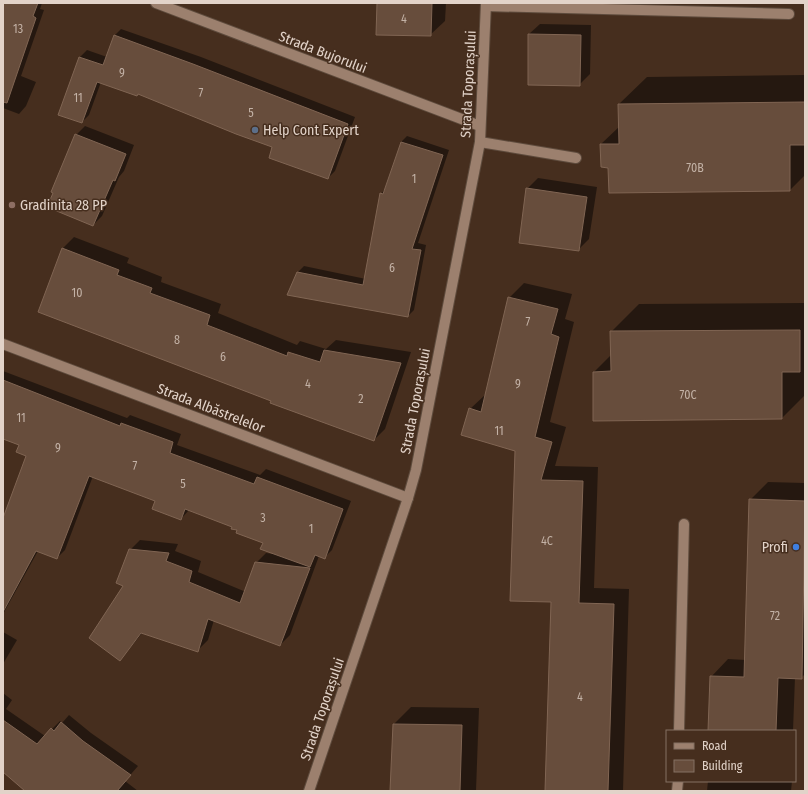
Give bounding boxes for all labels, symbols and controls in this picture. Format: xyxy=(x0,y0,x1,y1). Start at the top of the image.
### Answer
house number: 4 xyxy=(401,12,407,26)
house number: 13 xyxy=(13,22,23,36)
street label: Strada Bujorului xyxy=(276,28,369,77)
street label: Strada Toporașului xyxy=(457,30,481,138)
house number: 9 xyxy=(119,66,125,80)
house number: 7 xyxy=(199,86,204,100)
house number: 11 xyxy=(73,91,83,105)
house number: 5 xyxy=(248,106,254,120)
place label: Help Cont Expert xyxy=(263,122,359,139)
marker: Help Cont Expert xyxy=(250,125,260,135)
house number: 70B xyxy=(686,161,704,175)
house number: 1 xyxy=(412,172,416,186)
place label: Gradinita 28 PP xyxy=(20,197,107,214)
marker: Gradinita 28 PP xyxy=(7,200,17,210)
house number: 6 xyxy=(389,261,395,275)
house number: 10 xyxy=(72,286,82,300)
house number: 7 xyxy=(526,315,531,329)
house number: 8 xyxy=(174,333,180,347)
street label: Strada Toporașului xyxy=(397,347,435,456)
house number: 6 xyxy=(220,350,226,364)
house number: 4 xyxy=(305,377,311,391)
house number: 9 xyxy=(515,377,521,391)
street label: Strada Albăstrelelor xyxy=(155,380,267,437)
house number: 70C xyxy=(679,388,697,402)
house number: 2 xyxy=(358,392,364,406)
house number: 11 xyxy=(16,411,26,425)
house number: 11 xyxy=(494,424,504,438)
house number: 9 xyxy=(55,441,61,455)
house number: 7 xyxy=(133,459,138,473)
house number: 5 xyxy=(180,477,186,491)
house number: 3 xyxy=(260,511,266,525)
house number: 1 xyxy=(309,522,313,536)
house number: 4C xyxy=(541,534,553,548)
place label: Profi xyxy=(762,539,788,556)
marker: Profi xyxy=(791,542,801,552)
house number: 72 xyxy=(770,609,780,623)
street label: Strada Toporașului xyxy=(297,656,349,763)
house number: 4 xyxy=(577,690,583,704)
legend xyxy=(666,730,796,782)
text: Road xyxy=(702,739,727,753)
text: Building xyxy=(702,759,743,773)

